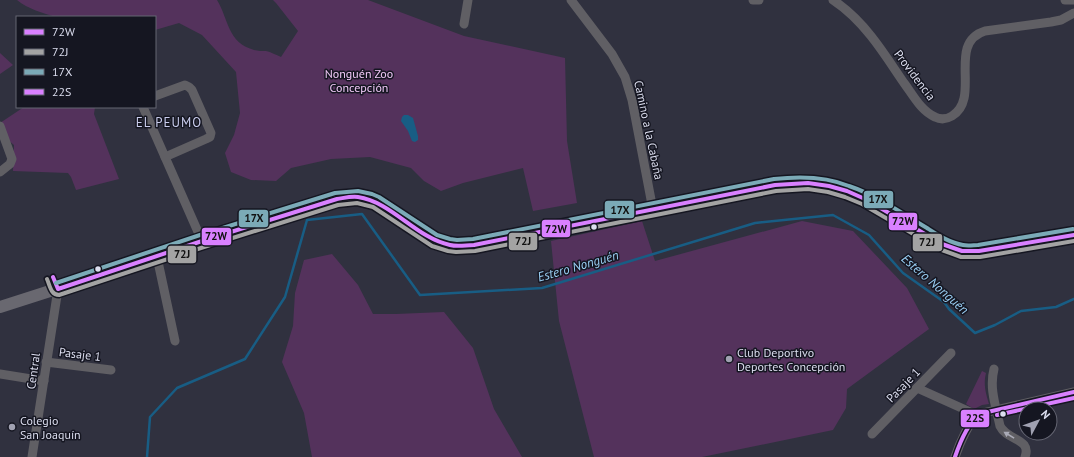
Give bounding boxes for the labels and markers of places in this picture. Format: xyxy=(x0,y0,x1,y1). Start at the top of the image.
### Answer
unlabelled marker xyxy=(589,222,599,232)
unlabelled marker xyxy=(93,264,103,274)
place label: Club Deportivo Deportes Concepción xyxy=(737,345,845,374)
marker: Club Deportivo Deportes Concepción xyxy=(724,354,734,364)
unlabelled marker xyxy=(998,409,1008,419)
place label: Colegio San Joaquín xyxy=(20,413,81,442)
marker: Colegio San Joaquín xyxy=(7,422,17,432)

